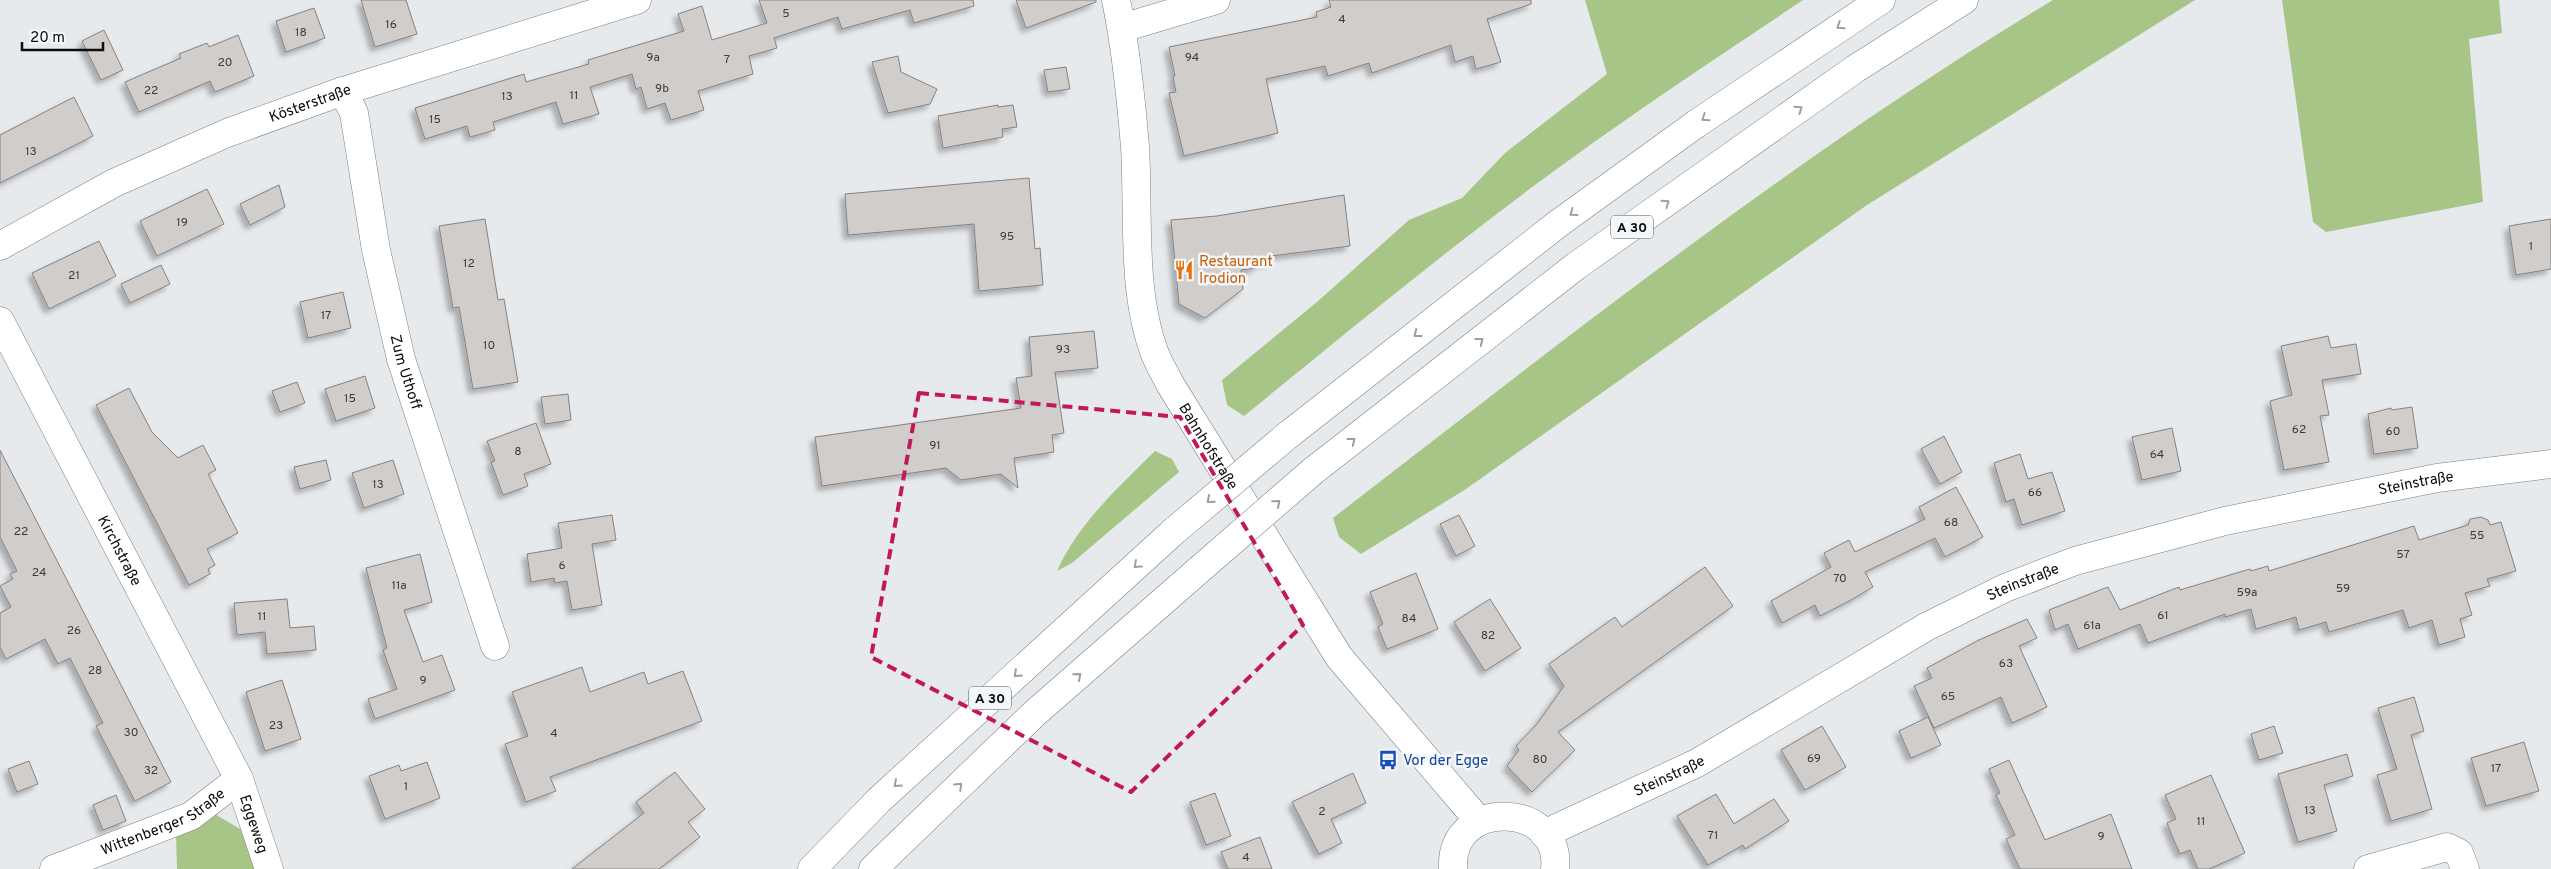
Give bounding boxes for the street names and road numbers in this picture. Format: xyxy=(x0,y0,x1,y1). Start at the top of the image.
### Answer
street label: Kösterstraße xyxy=(267,81,354,128)
road number: A 30 xyxy=(1611,216,1653,238)
street label: Zum Uthoff xyxy=(385,333,425,412)
street label: Bahnhofstraße xyxy=(1173,400,1241,494)
street label: Steinstraße xyxy=(2377,468,2455,501)
street label: Kirchstraße xyxy=(92,513,145,590)
street label: Steinstraße xyxy=(1984,560,2062,606)
road number: A 30 xyxy=(969,686,1011,710)
street label: Steinstraße xyxy=(1631,752,1709,802)
street label: Wittenberger Straße xyxy=(99,785,230,861)
street label: Eggeweg xyxy=(234,793,271,856)

